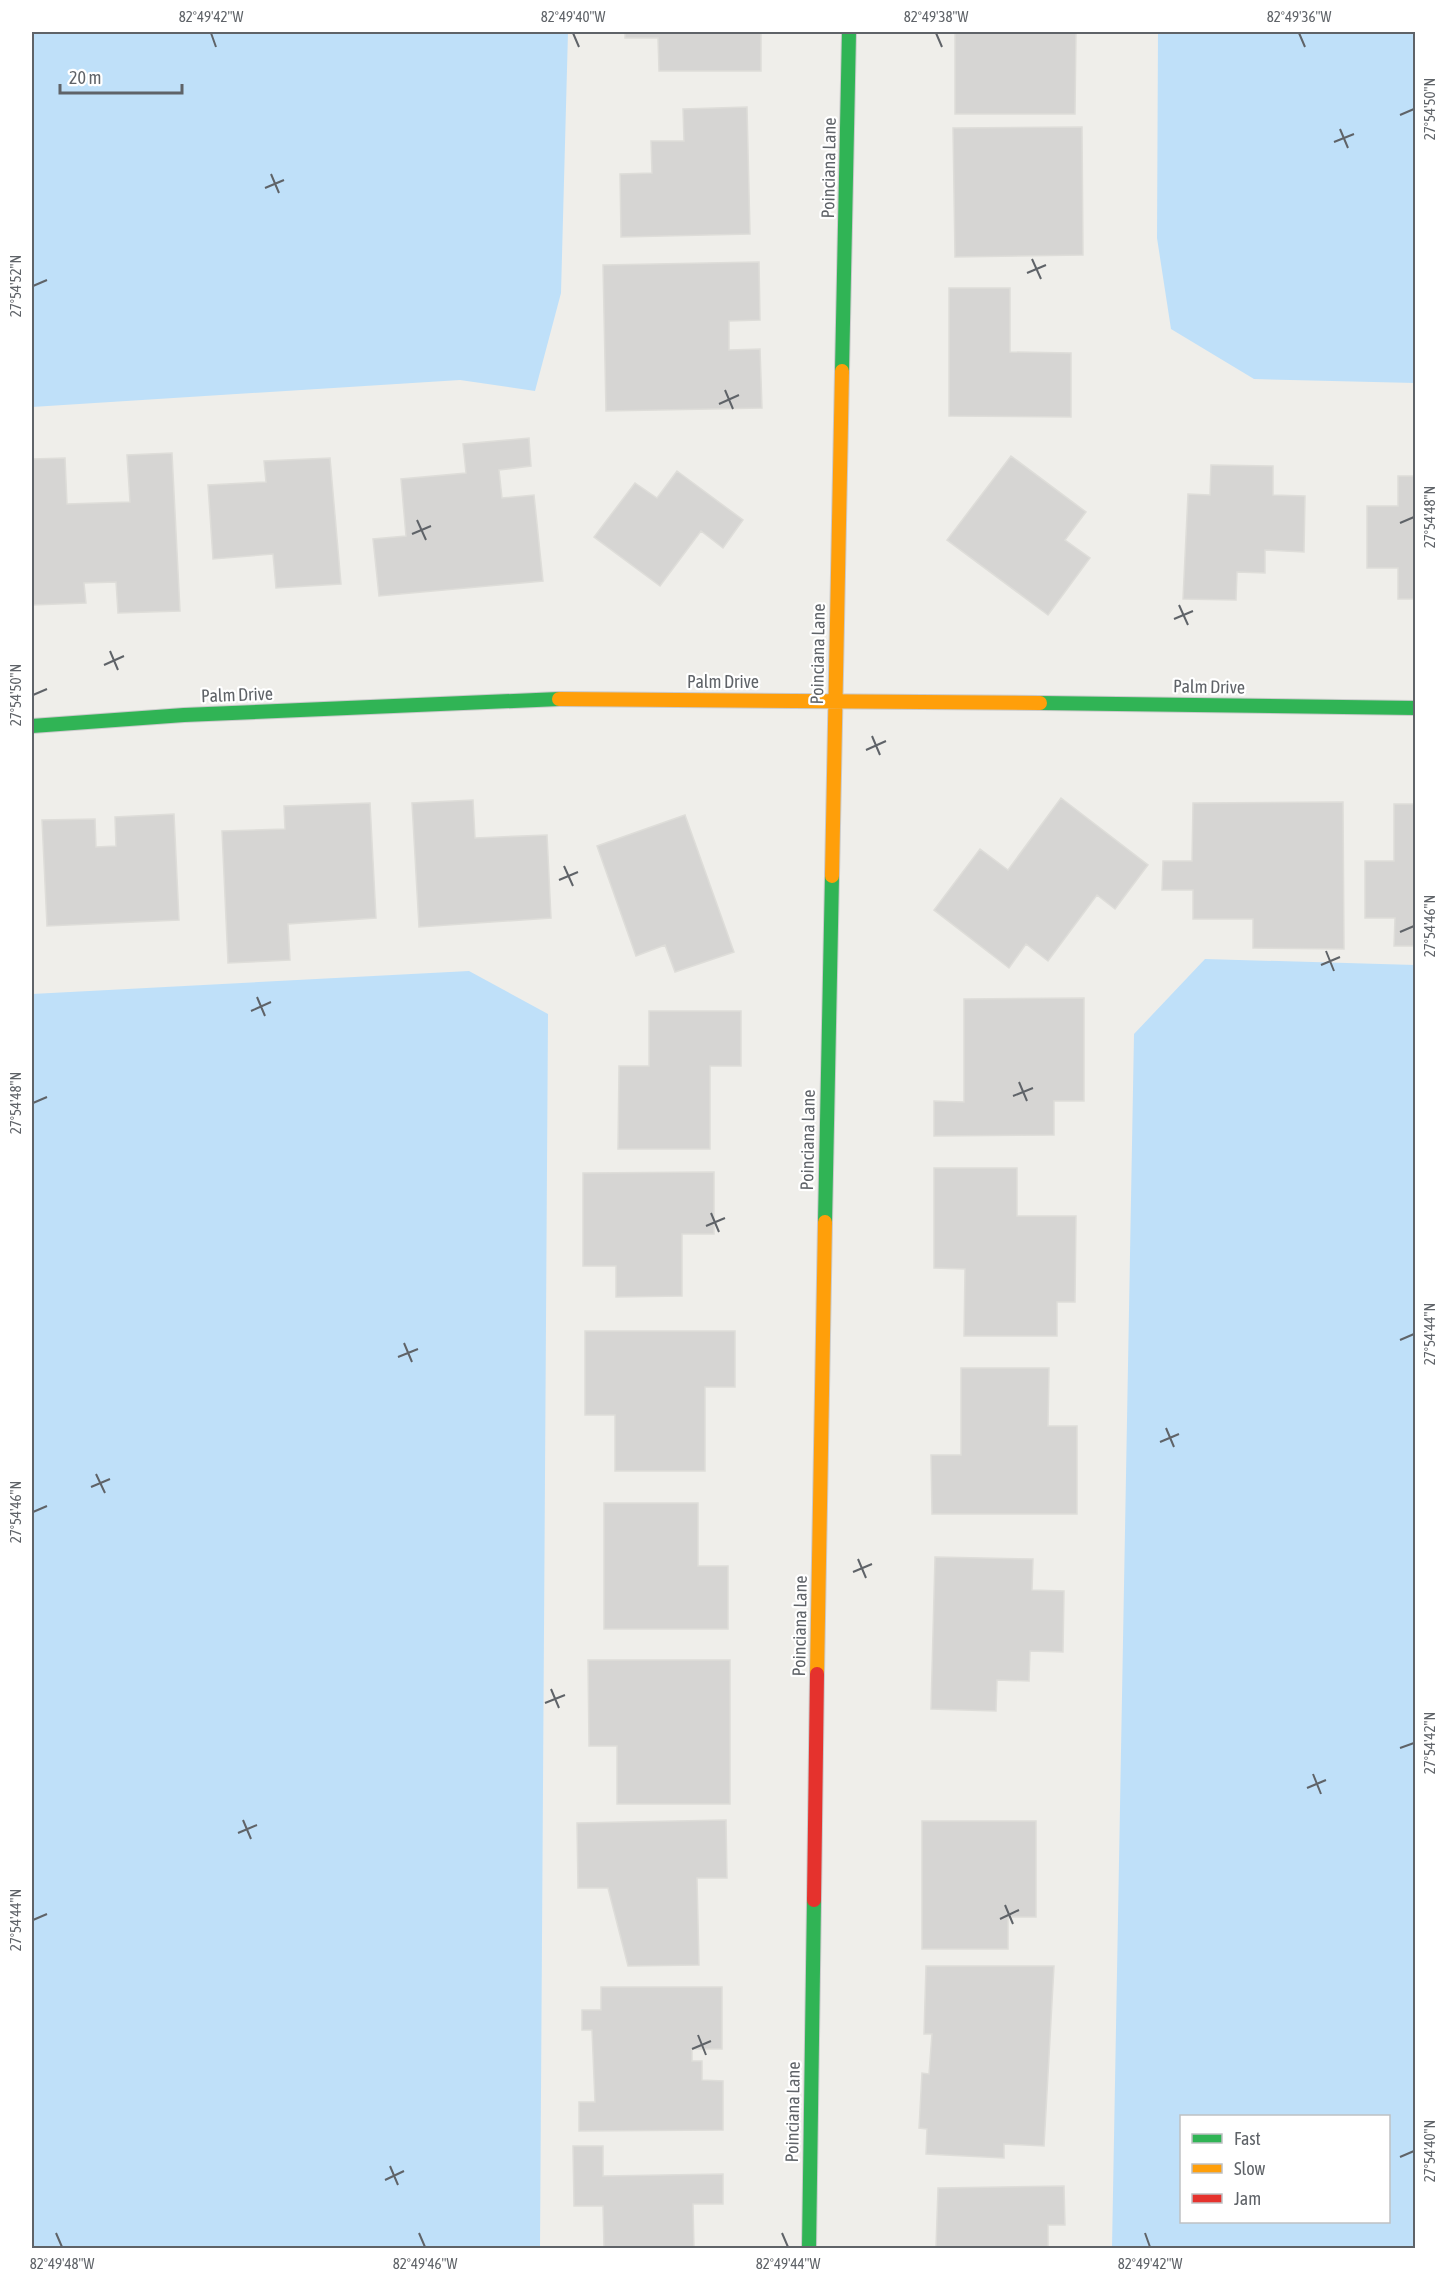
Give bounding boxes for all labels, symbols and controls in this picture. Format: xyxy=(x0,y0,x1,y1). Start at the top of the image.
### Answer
text: 82°49'42"W xyxy=(179,8,243,25)
text: 82°49'40"W xyxy=(541,8,605,25)
text: 82°49'38"W xyxy=(904,8,968,25)
text: 82°49'36"W xyxy=(1267,8,1331,25)
scale bar xyxy=(60,57,182,95)
text: 20 m xyxy=(69,67,101,88)
text: 27°54'50"N xyxy=(1421,78,1438,140)
street label: Poinciana Lane xyxy=(817,117,840,219)
text: 27°54'52"N xyxy=(7,255,24,317)
text: 27°54'48"N xyxy=(1421,486,1438,548)
street label: Poinciana Lane xyxy=(806,603,829,705)
text: 27°54'50"N xyxy=(7,664,24,726)
street label: Palm Drive xyxy=(687,671,759,692)
street label: Palm Drive xyxy=(1173,675,1245,698)
street label: Palm Drive xyxy=(201,683,273,706)
text: 27°54'46"N xyxy=(1421,895,1438,957)
text: 27°54'48"N xyxy=(7,1072,24,1134)
street label: Poinciana Lane xyxy=(796,1089,819,1191)
text: 27°54'44"N xyxy=(1421,1303,1438,1365)
text: 27°54'46"N xyxy=(7,1481,24,1543)
street label: Poinciana Lane xyxy=(788,1575,811,1677)
text: 27°54'42"N xyxy=(1421,1712,1438,1774)
text: 27°54'44"N xyxy=(7,1889,24,1951)
street label: Poinciana Lane xyxy=(781,2061,804,2163)
legend xyxy=(1180,2115,1390,2223)
text: 27°54'40"N xyxy=(1421,2120,1438,2182)
text: Fast xyxy=(1234,2128,1261,2149)
text: Slow xyxy=(1234,2158,1265,2179)
text: Jam xyxy=(1234,2188,1261,2209)
text: 82°49'48"W xyxy=(30,2255,94,2272)
text: 82°49'46"W xyxy=(393,2255,457,2272)
text: 82°49'44"W xyxy=(756,2255,820,2272)
text: 82°49'42"W xyxy=(1118,2255,1182,2272)

